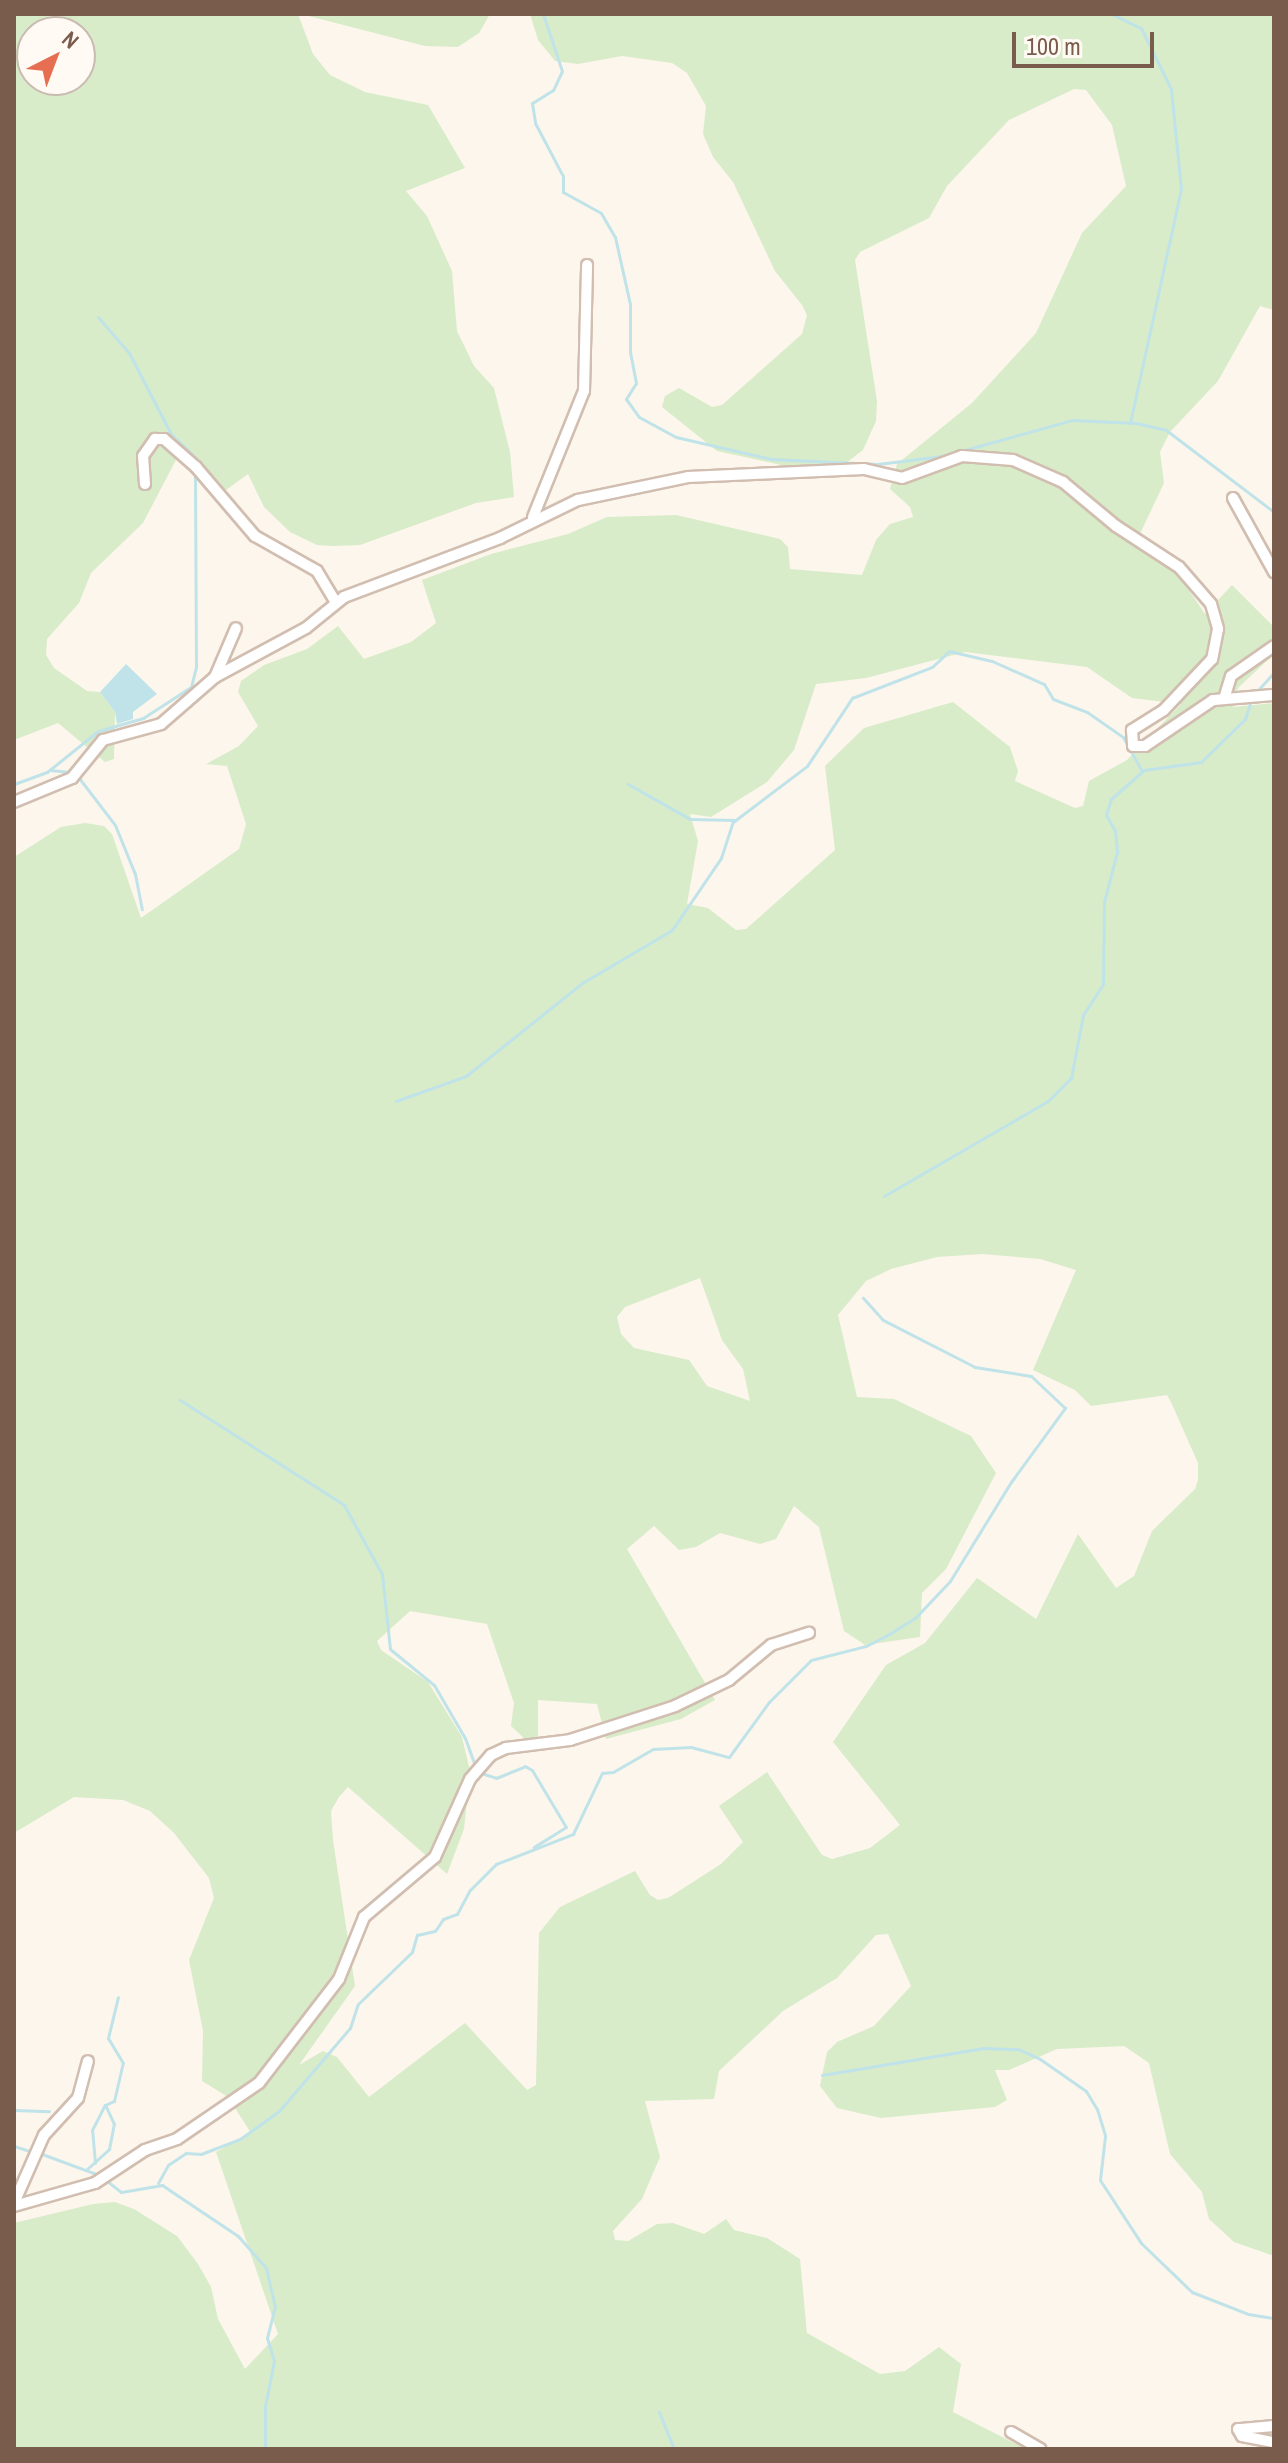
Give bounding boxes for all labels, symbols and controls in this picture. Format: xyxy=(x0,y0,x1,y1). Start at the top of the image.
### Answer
north arrow xyxy=(16,16,96,96)
scale bar xyxy=(1016,16,1158,66)
text: N xyxy=(56,24,86,55)
text: 100 m xyxy=(1026,30,1081,62)

